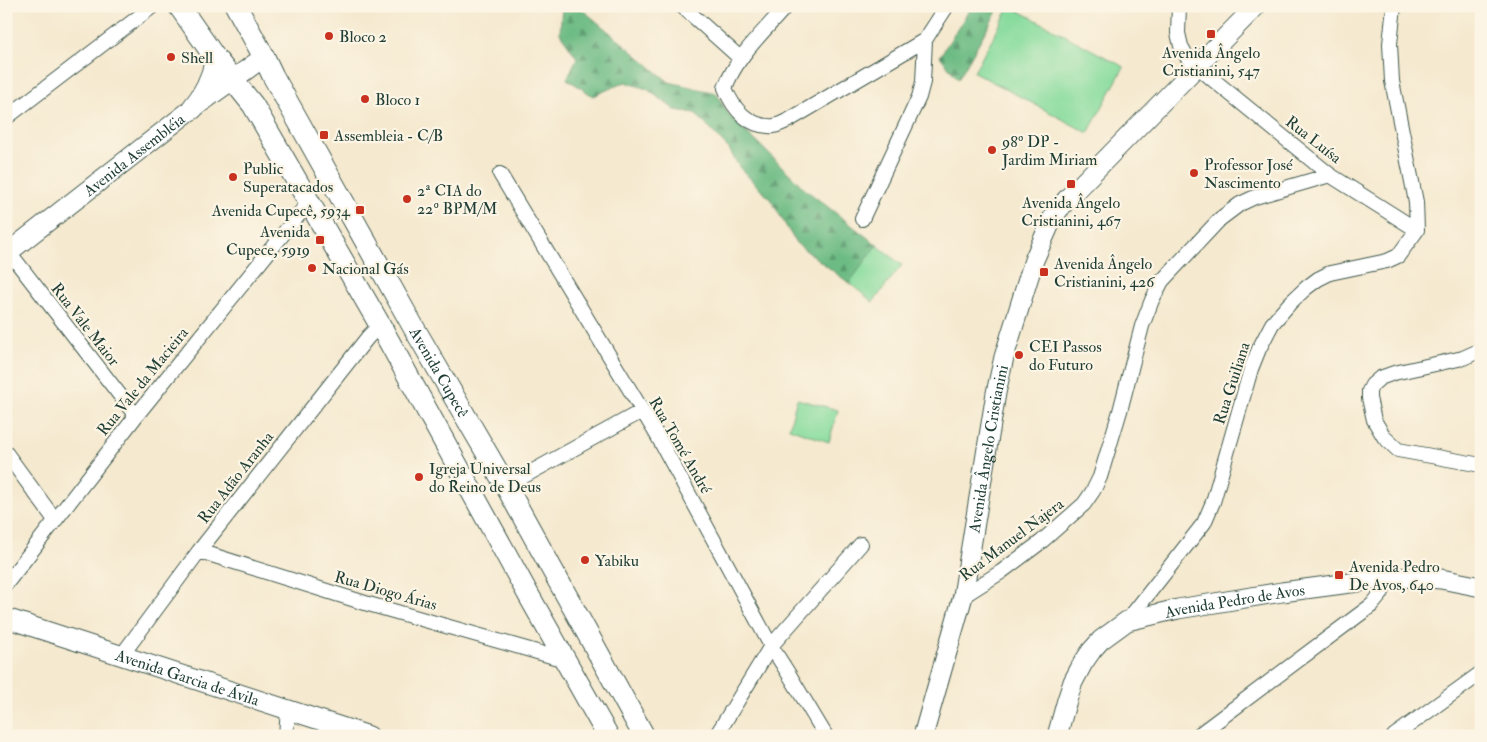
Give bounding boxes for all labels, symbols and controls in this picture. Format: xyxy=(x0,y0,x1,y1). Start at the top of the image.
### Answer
place label: Bloco 2 xyxy=(339,27,387,47)
marker: Avenida Ângelo Cristianini, 547 xyxy=(1205,28,1217,40)
marker: Bloco 2 xyxy=(323,30,335,42)
place label: Avenida Ângelo Cristianini, 547 xyxy=(1161,43,1261,81)
place label: Shell xyxy=(181,48,213,68)
marker: Shell xyxy=(165,51,177,63)
place label: Bloco 1 xyxy=(375,90,420,110)
marker: Bloco 1 xyxy=(359,93,371,105)
street label: Avenida Assembléia xyxy=(79,109,189,202)
street label: Rua Luísa xyxy=(1281,112,1346,168)
place label: Assembleia - C/B xyxy=(333,126,443,146)
marker: Assembleia - C/B xyxy=(318,129,330,141)
place label: 98º DP - Jardim Miriam xyxy=(1001,132,1098,171)
marker: 98º DP - Jardim Miriam xyxy=(986,144,998,156)
place label: Professor José Nascimento xyxy=(1204,155,1293,193)
place label: Public Superatacados xyxy=(243,159,333,198)
marker: Professor José Nascimento xyxy=(1188,167,1200,179)
marker: Public Superatacados xyxy=(227,171,239,183)
marker: Avenida Ângelo Cristianini, 467 xyxy=(1065,178,1077,190)
place label: 2ª CIA do 22º BPM/M xyxy=(417,181,497,219)
marker: 2ª CIA do 22º BPM/M xyxy=(401,193,413,205)
place label: Avenida Ângelo Cristianini, 467 xyxy=(1021,193,1121,231)
place label: Avenida Cupecê, 5934 xyxy=(211,201,351,222)
marker: Avenida Cupecê, 5934 xyxy=(354,204,366,216)
place label: Avenida Cupece, 5919 xyxy=(226,222,310,261)
marker: Avenida Cupece, 5919 xyxy=(314,234,326,246)
place label: Avenida Ângelo Cristianini, 426 xyxy=(1053,254,1155,292)
place label: Nacional Gás xyxy=(322,259,409,279)
marker: Nacional Gás xyxy=(306,262,318,274)
marker: Avenida Ângelo Cristianini, 426 xyxy=(1038,266,1050,278)
street label: Rua Vale Maior xyxy=(47,279,124,370)
street label: Rua Vale da Macieira xyxy=(93,323,193,440)
street label: Avenida Cupecê xyxy=(404,323,473,422)
place label: CEI Passos do Futuro xyxy=(1029,337,1102,375)
street label: Rua Guiliana xyxy=(1209,339,1255,427)
marker: CEI Passos do Futuro xyxy=(1013,349,1025,361)
street label: Avenida Ângelo Cristianini xyxy=(964,363,1013,535)
street label: Rua Tomé André xyxy=(644,394,716,498)
street label: Rua Adão Aranha xyxy=(194,427,278,528)
place label: Igreja Universal do Reino de Deus xyxy=(429,459,541,497)
marker: Igreja Universal do Reino de Deus xyxy=(413,471,425,483)
street label: Rua Manuel Najera xyxy=(955,494,1068,586)
place label: Yabiku xyxy=(595,551,639,571)
marker: Yabiku xyxy=(579,554,591,566)
place label: Avenida Pedro De Avos, 640 xyxy=(1348,557,1440,595)
street label: Rua Diogo Árias xyxy=(332,566,440,615)
marker: Avenida Pedro De Avos, 640 xyxy=(1333,569,1345,581)
street label: Avenida Pedro de Avos xyxy=(1162,580,1306,623)
street label: Avenida Garcia de Ávila xyxy=(112,645,262,711)

